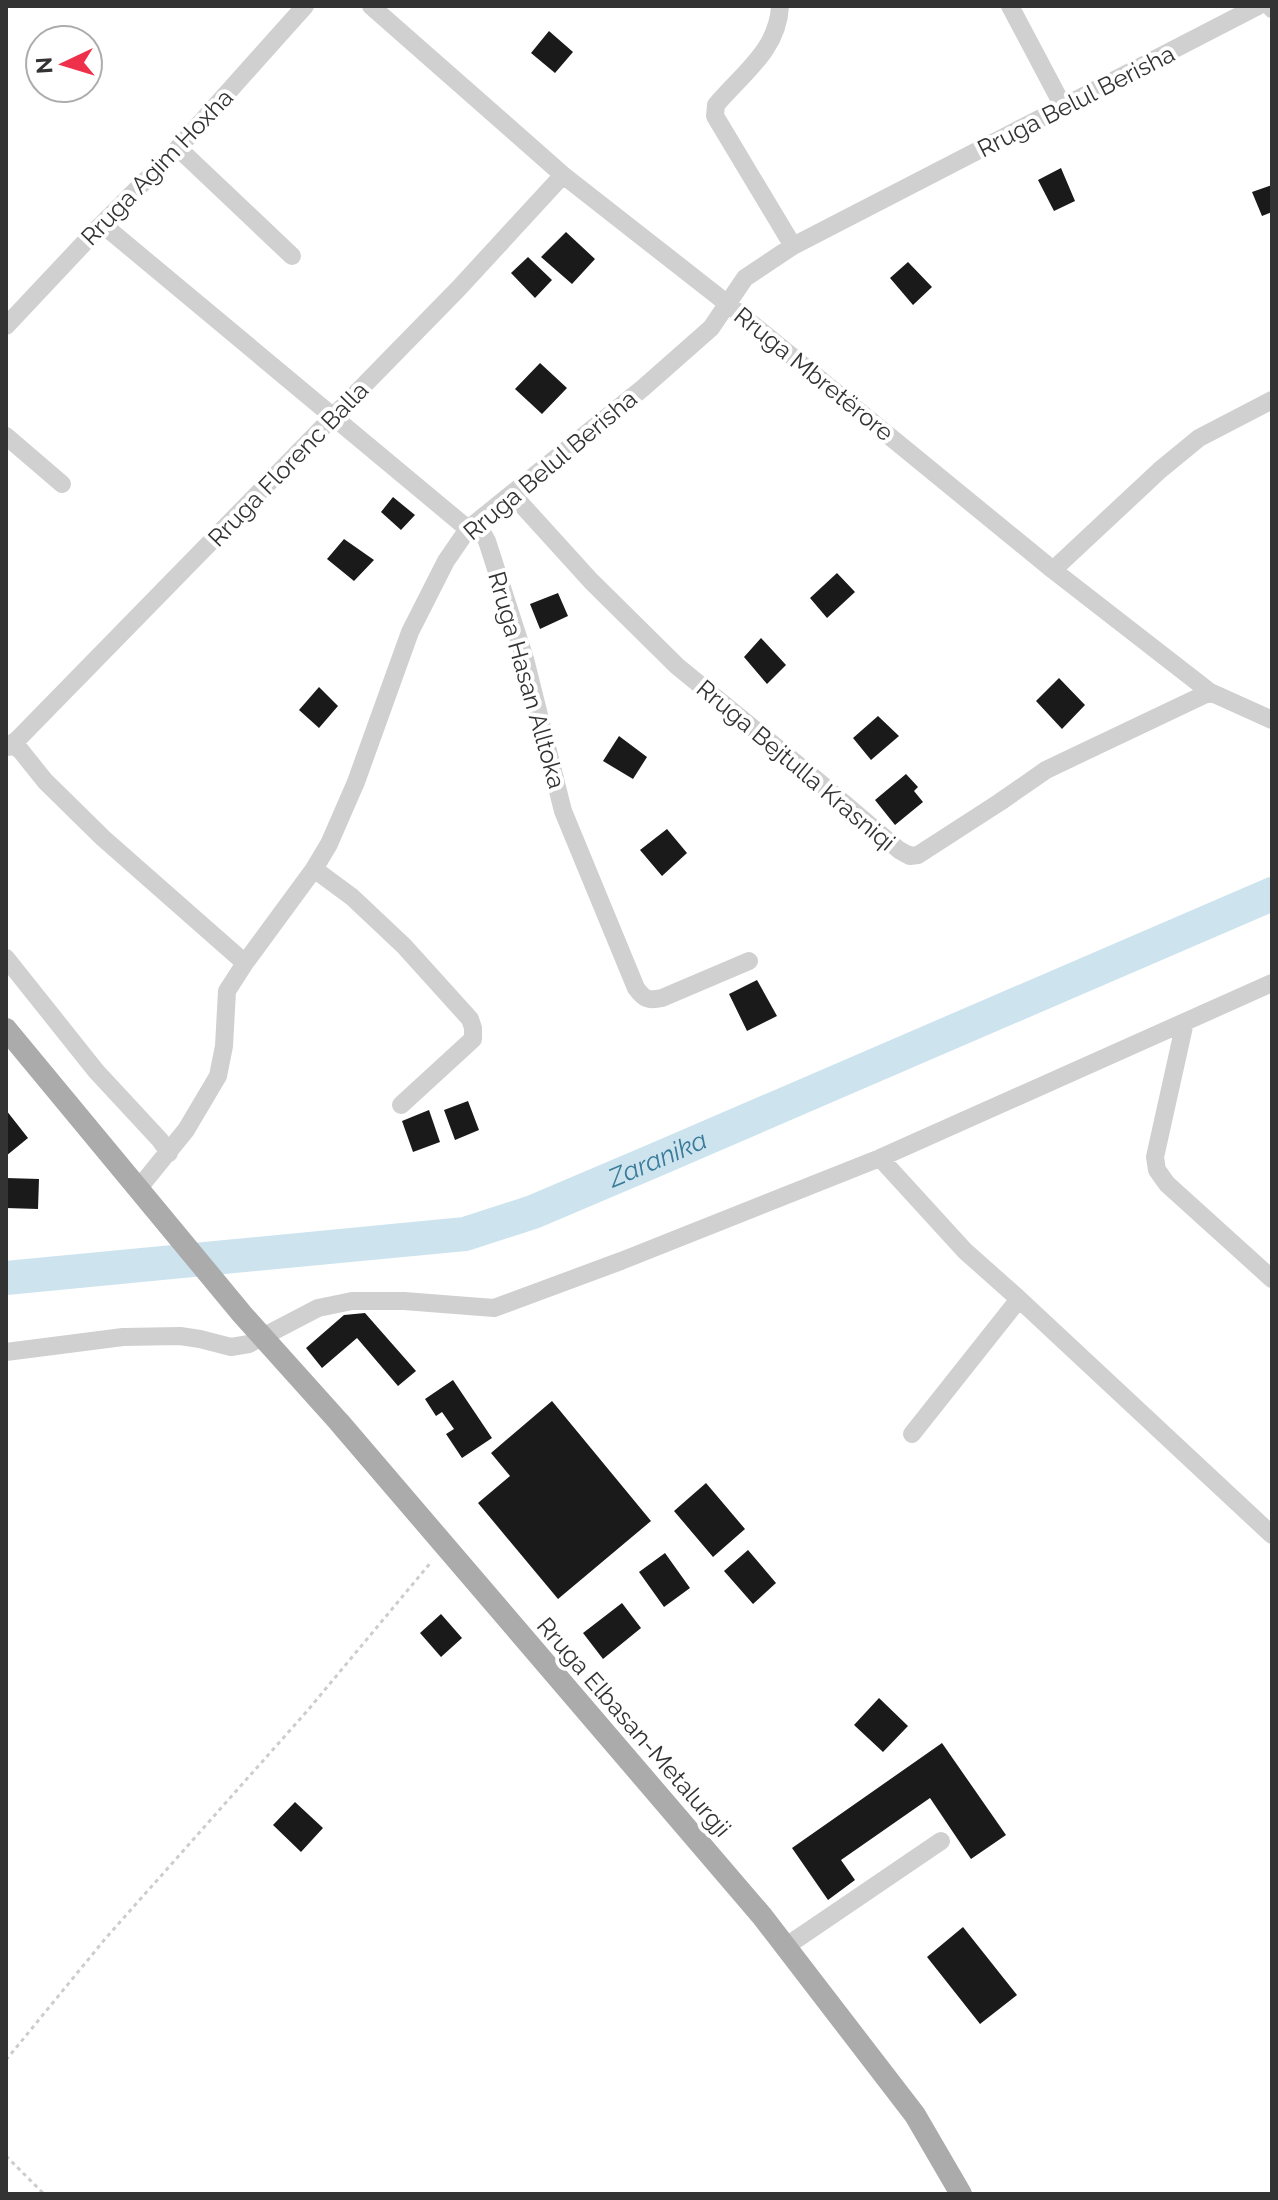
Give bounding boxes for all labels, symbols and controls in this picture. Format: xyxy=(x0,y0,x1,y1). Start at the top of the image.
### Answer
north arrow xyxy=(24,24,104,104)
street label: Rruga Belul Berisha xyxy=(973,39,1179,163)
text: N xyxy=(30,56,58,75)
street label: Rruga Agim Hoxha xyxy=(75,83,239,251)
street label: Rruga Mbretërore xyxy=(729,301,899,447)
street label: Rruga Florenc Balla xyxy=(202,376,374,552)
street label: Rruga Belul Berisha xyxy=(457,384,643,546)
street label: Rruga Hasan Alltoka xyxy=(482,568,572,792)
street label: Rruga Bejtulla Krasniqi xyxy=(691,674,901,856)
water label: Zaranika xyxy=(603,1125,711,1194)
street label: Rruga Elbasan-Metalurgji xyxy=(531,1611,737,1843)

